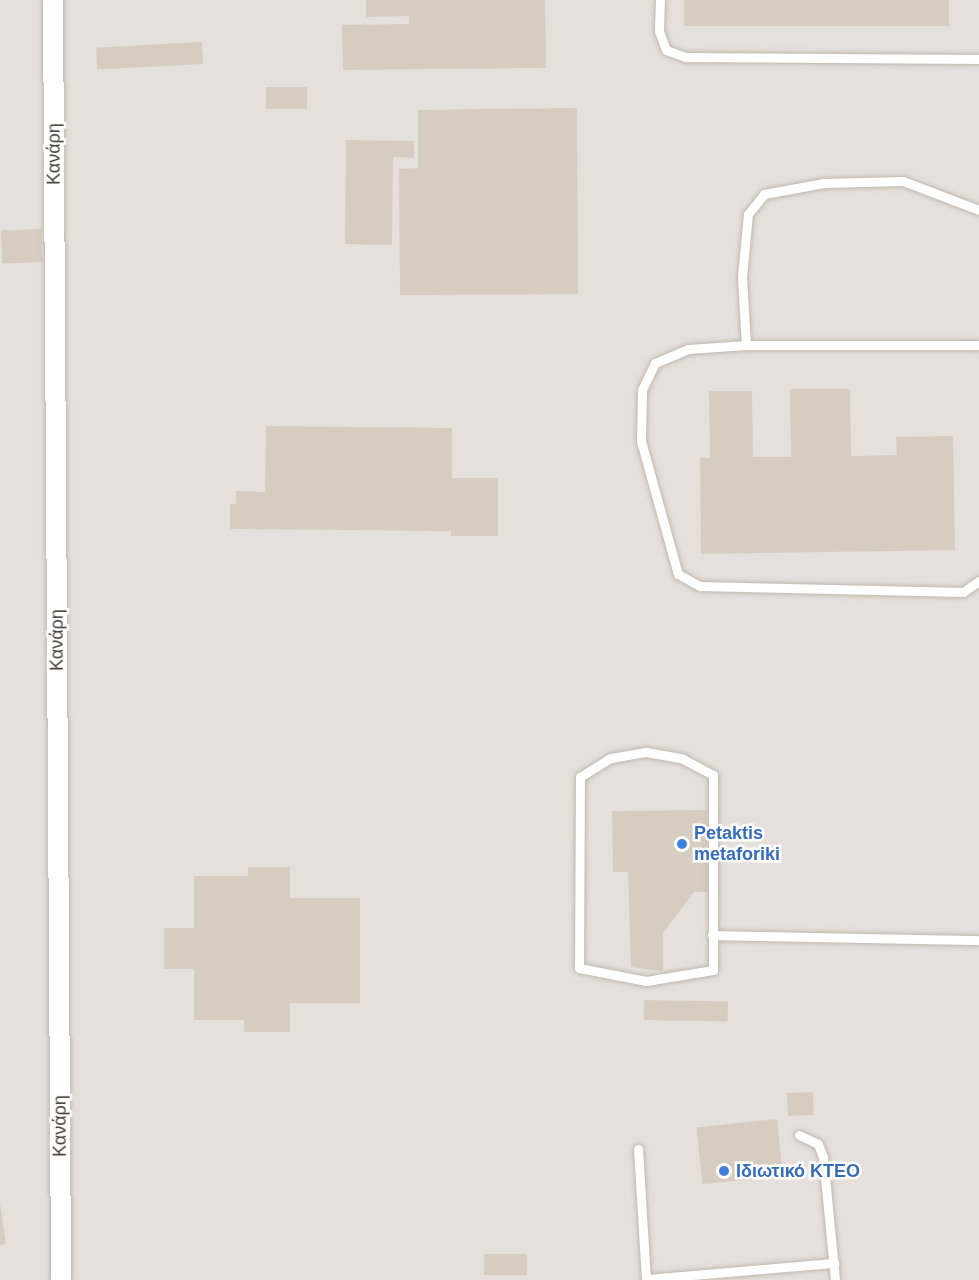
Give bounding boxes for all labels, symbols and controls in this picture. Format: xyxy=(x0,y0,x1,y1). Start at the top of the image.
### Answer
street label: Κανάρη xyxy=(43,123,65,185)
street label: Κανάρη xyxy=(46,609,68,671)
place label: Petaktis metaforiki xyxy=(694,823,780,866)
marker: Petaktis metaforiki xyxy=(675,837,689,851)
street label: Κανάρη xyxy=(49,1095,71,1157)
place label: Ιδιωτικό ΚΤΕΟ xyxy=(736,1160,860,1182)
marker: Ιδιωτικό ΚΤΕΟ xyxy=(717,1164,731,1178)

